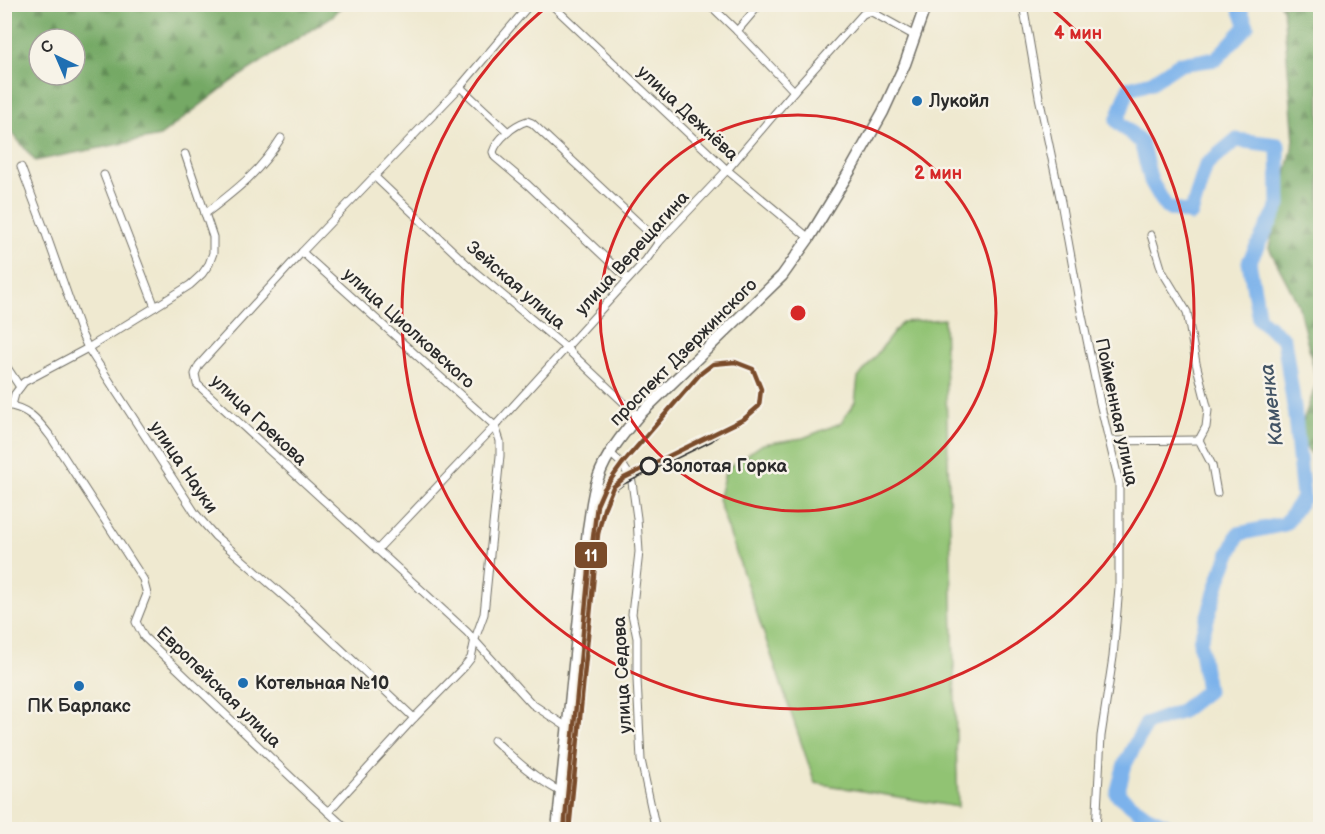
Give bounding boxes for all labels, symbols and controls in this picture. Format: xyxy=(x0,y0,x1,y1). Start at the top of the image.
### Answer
text: 4 мин xyxy=(1054,23,1102,44)
north arrow xyxy=(27,27,87,87)
text: С xyxy=(37,37,58,58)
street label: улица Дежнёва xyxy=(633,61,743,166)
place label: Лукойл xyxy=(928,91,989,112)
marker: Лукойл xyxy=(910,94,924,108)
text: 2 мин xyxy=(914,163,962,184)
street label: улица Верещагина xyxy=(571,187,694,320)
street label: Зейская улица xyxy=(462,237,570,334)
street label: улица Циолковского xyxy=(339,264,479,393)
street label: проспект Дзержинского xyxy=(605,274,761,430)
centre of rings xyxy=(788,303,808,323)
street label: Пойменная улица xyxy=(1091,336,1143,488)
water label: Каменка xyxy=(1255,362,1289,447)
street label: улица Грекова xyxy=(206,371,311,470)
street label: улица Науки xyxy=(145,417,222,517)
place label: Золотая Горка xyxy=(662,456,788,477)
marker: Золотая Горка xyxy=(640,457,658,475)
line badge: 11 xyxy=(574,541,608,569)
text: 11 xyxy=(584,547,598,566)
street label: улица Седова xyxy=(609,616,636,734)
street label: Европейская улица xyxy=(152,623,285,752)
place label: Котельная №10 xyxy=(255,673,389,694)
marker: Котельная №10 xyxy=(236,676,250,690)
marker: ПК Барлакс xyxy=(72,679,86,693)
place label: ПК Барлакс xyxy=(27,696,131,717)

